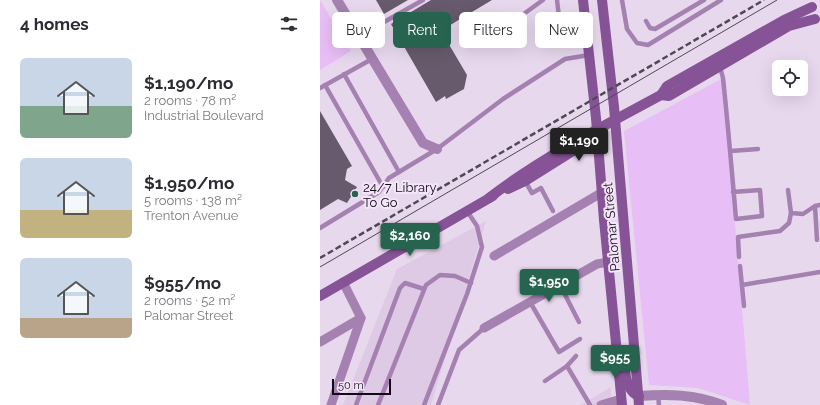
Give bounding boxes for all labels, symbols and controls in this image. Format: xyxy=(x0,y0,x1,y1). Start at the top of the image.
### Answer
chip: Buy xyxy=(332,12,385,48)
chip: Rent xyxy=(393,12,451,48)
chip: Filters xyxy=(459,12,527,48)
chip: New xyxy=(535,12,593,48)
icon: filters xyxy=(278,13,300,35)
text: 4 homes xyxy=(20,14,89,34)
map controls xyxy=(772,60,808,96)
button: locate xyxy=(772,60,808,96)
text: $1,190/mo xyxy=(144,73,233,93)
icon: home xyxy=(52,74,100,122)
text: 2 rooms · 78 m² xyxy=(144,93,236,108)
text: Industrial Boulevard xyxy=(144,108,264,123)
pin: $1,190 xyxy=(546,128,612,162)
text: $1,190 xyxy=(559,133,599,148)
text: $1,950/mo xyxy=(144,173,234,193)
icon: home xyxy=(52,174,100,222)
place label: 24/7 Library To Go xyxy=(363,180,437,210)
street label: Palomar Street xyxy=(600,181,623,272)
marker: 24/7 Library To Go xyxy=(350,189,360,199)
text: 5 rooms · 138 m² xyxy=(144,193,242,208)
text: Trenton Avenue xyxy=(144,208,238,223)
pin: $2,160 xyxy=(377,223,443,257)
text: $2,160 xyxy=(390,228,430,243)
pin: $1,950 xyxy=(516,269,582,303)
text: $955/mo xyxy=(144,273,221,293)
icon: home xyxy=(52,274,100,322)
text: $1,950 xyxy=(529,274,569,289)
text: 2 rooms · 52 m² xyxy=(144,293,235,308)
text: Palomar Street xyxy=(144,308,233,323)
pin: $955 xyxy=(591,345,639,379)
text: $955 xyxy=(600,350,630,365)
scale bar xyxy=(332,377,391,396)
text: 50 m xyxy=(338,379,364,392)

